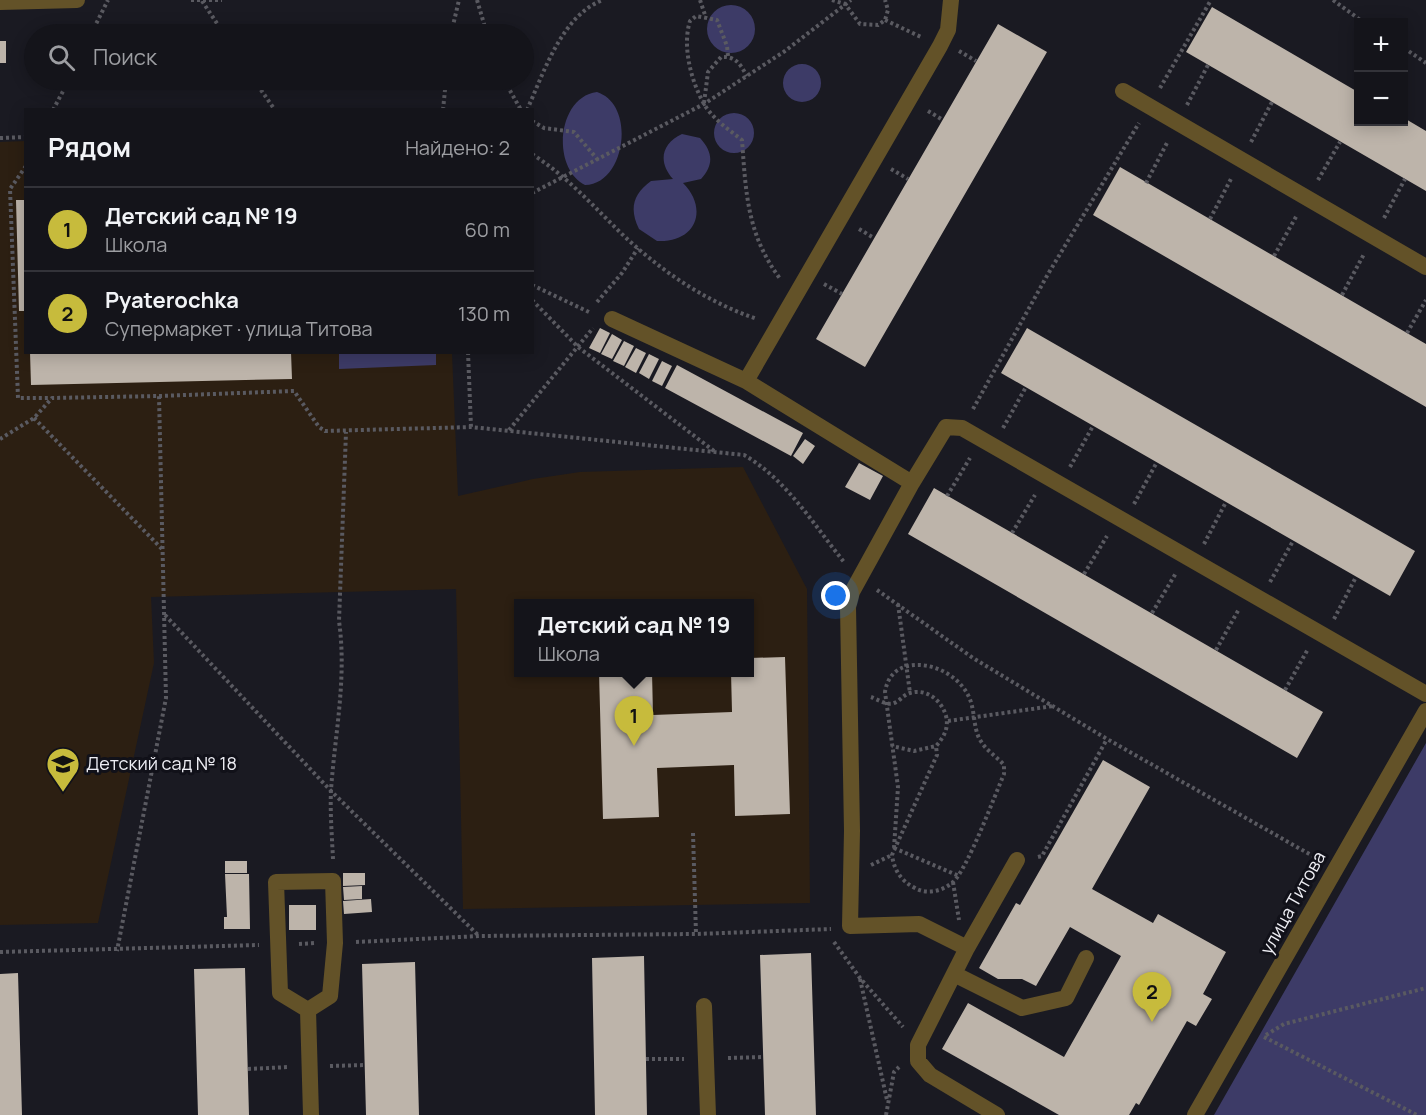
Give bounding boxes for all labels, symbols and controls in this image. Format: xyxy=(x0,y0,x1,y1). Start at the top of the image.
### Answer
map controls xyxy=(1354,18,1408,126)
button: + xyxy=(1354,18,1408,72)
search box xyxy=(24,24,534,90)
icon: search xyxy=(45,41,78,74)
text: Поиск xyxy=(93,42,157,72)
button: − xyxy=(1354,72,1408,126)
text: Рядом xyxy=(48,129,131,165)
text: Найдено: 2 xyxy=(405,134,510,161)
text: Детский сад № 19 xyxy=(105,201,298,231)
text: 1 xyxy=(63,216,72,243)
text: 60 m xyxy=(464,216,510,243)
text: Школа xyxy=(105,231,167,258)
text: Pyaterochka xyxy=(105,285,239,315)
text: 2 xyxy=(62,300,73,327)
text: 130 m xyxy=(458,300,510,327)
text: Супермаркет · улица Титова xyxy=(105,315,373,342)
your location xyxy=(821,581,850,610)
popup xyxy=(514,599,754,677)
text: Детский сад № 19 xyxy=(538,610,730,640)
text: Школа xyxy=(538,640,600,667)
pin: 1 xyxy=(614,696,654,746)
school or university icon: Детский сад № 18 xyxy=(45,746,81,793)
place label: Детский сад № 18 xyxy=(86,751,237,775)
street label: улица Титова xyxy=(1254,847,1330,958)
pin: 2 xyxy=(1132,972,1172,1022)

